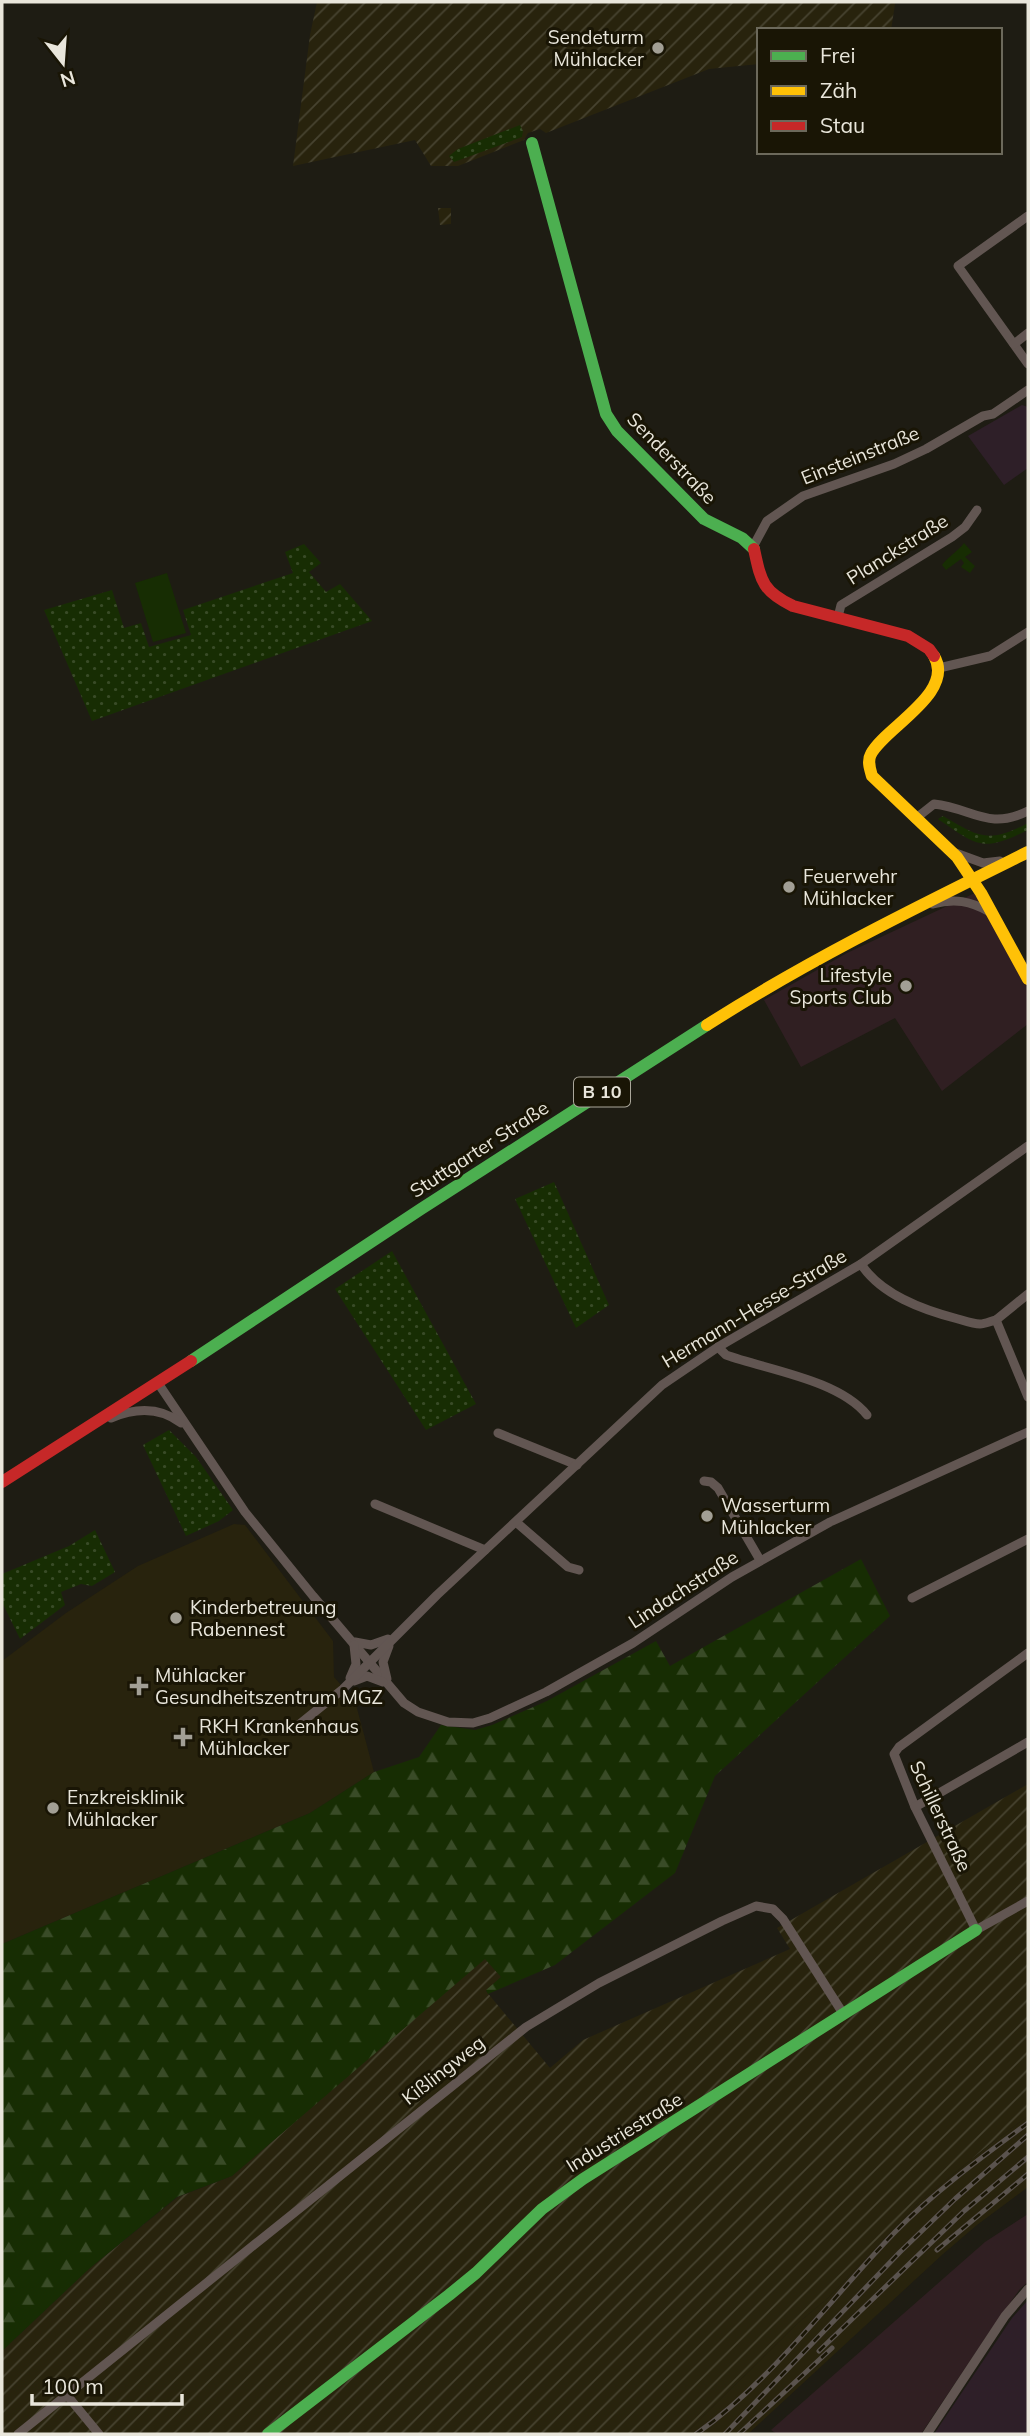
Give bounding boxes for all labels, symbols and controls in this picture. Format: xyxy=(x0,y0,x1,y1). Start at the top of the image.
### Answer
place label: Sendeturm Mühlacker xyxy=(548,25,644,71)
north arrow xyxy=(28,28,98,98)
legend xyxy=(757,28,1002,154)
marker: Sendeturm Mühlacker xyxy=(650,40,666,56)
text: Frei xyxy=(820,42,856,68)
text: N xyxy=(58,66,78,93)
text: Zäh xyxy=(820,77,857,103)
text: Stau xyxy=(820,112,865,138)
street label: Senderstraße xyxy=(622,407,722,509)
street label: Einsteinstraße xyxy=(797,420,923,490)
street label: Planckstraße xyxy=(842,508,952,590)
place label: Feuerwehr Mühlacker xyxy=(803,864,897,910)
marker: Feuerwehr Mühlacker xyxy=(781,879,797,895)
place label: Lifestyle Sports Club xyxy=(790,963,892,1009)
marker: Lifestyle Sports Club xyxy=(898,978,914,994)
road number: B 10 xyxy=(574,1078,630,1106)
street label: Stuttgarter Straße xyxy=(405,1095,553,1203)
street label: Hermann-Hesse-Straße xyxy=(657,1243,851,1373)
place label: Wasserturm Mühlacker xyxy=(721,1493,830,1539)
marker: Wasserturm Mühlacker xyxy=(699,1508,715,1524)
street label: Lindachstraße xyxy=(624,1545,742,1633)
place label: Kinderbetreuung Rabennest xyxy=(190,1595,336,1641)
marker: Kinderbetreuung Rabennest xyxy=(168,1610,184,1626)
place label: Mühlacker Gesundheitszentrum MGZ xyxy=(155,1663,383,1709)
marker: Mühlacker Gesundheitszentrum MGZ xyxy=(129,1676,149,1696)
place label: RKH Krankenhaus Mühlacker xyxy=(199,1714,359,1760)
marker: RKH Krankenhaus Mühlacker xyxy=(173,1727,193,1747)
street label: Schillerstraße xyxy=(905,1757,977,1875)
place label: Enzkreisklinik Mühlacker xyxy=(67,1785,184,1831)
marker: Enzkreisklinik Mühlacker xyxy=(45,1800,61,1816)
street label: Kißlingweg xyxy=(397,2030,489,2110)
street label: Industriestraße xyxy=(561,2087,687,2177)
scale bar xyxy=(32,2362,182,2406)
text: 100 m xyxy=(42,2373,104,2399)

